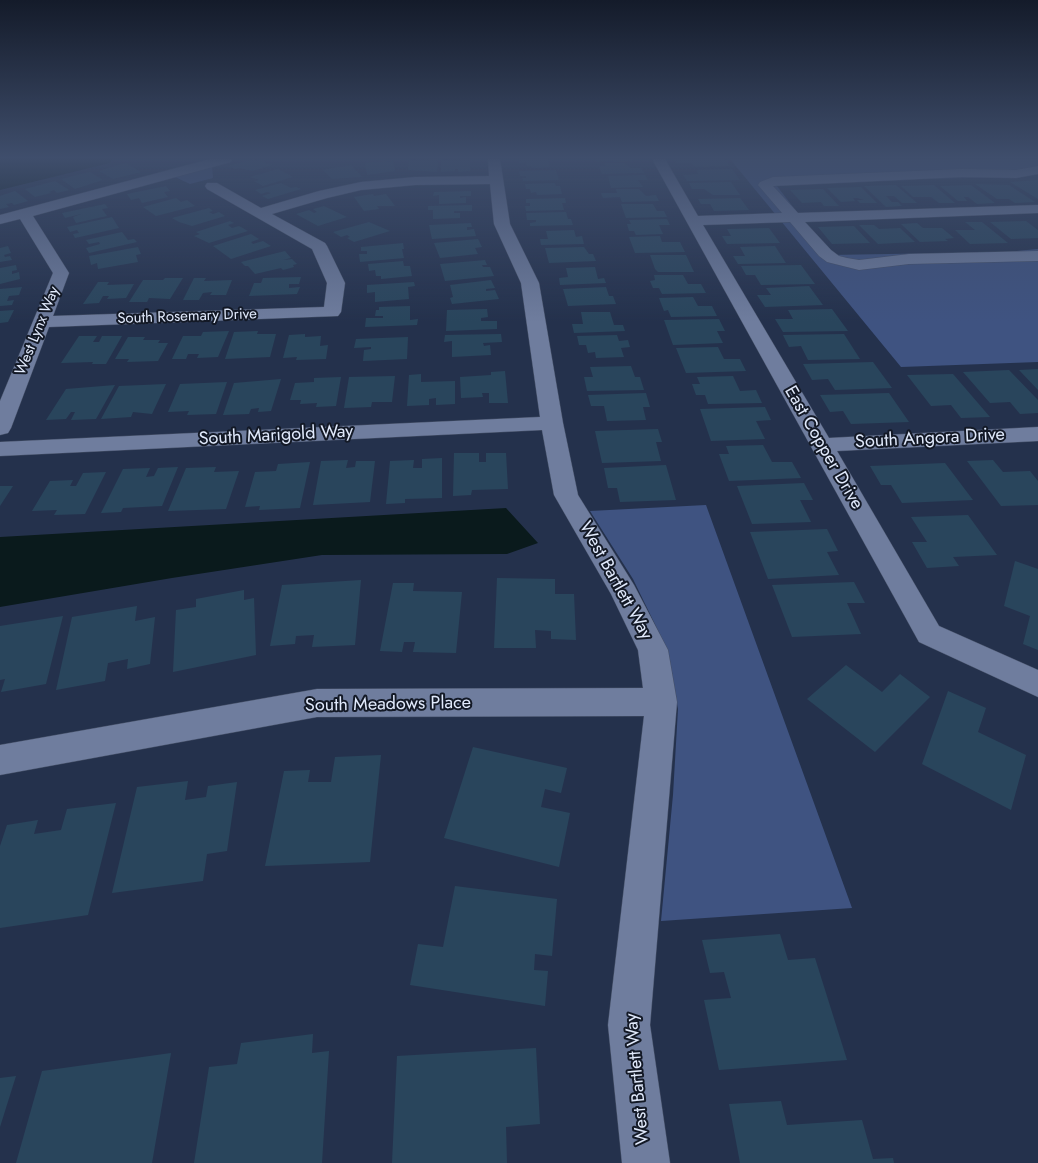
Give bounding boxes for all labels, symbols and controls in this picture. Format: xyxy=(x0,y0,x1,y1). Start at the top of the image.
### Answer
street label: West Lynx Way xyxy=(12,284,64,378)
street label: South Rosemary Drive xyxy=(117,306,257,328)
street label: East Copper Drive xyxy=(779,382,867,514)
street label: South Marigold Way xyxy=(198,421,354,451)
street label: South Angora Drive xyxy=(855,424,1005,454)
street label: West Bartlett Way xyxy=(574,518,656,644)
street label: South Meadows Place xyxy=(305,693,471,717)
street label: West Bartlett Way xyxy=(621,1012,655,1146)

